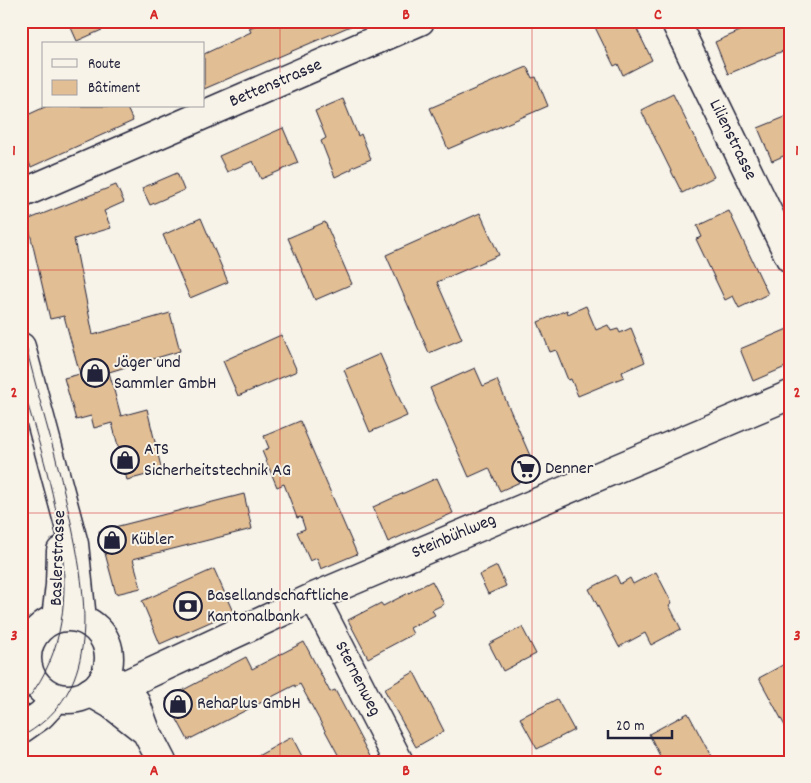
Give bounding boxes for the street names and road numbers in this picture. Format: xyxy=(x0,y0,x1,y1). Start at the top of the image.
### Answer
street label: Bettenstrasse xyxy=(226,53,326,115)
street label: Lilienstrasse xyxy=(702,95,762,185)
street label: Steinbühlweg xyxy=(408,508,500,566)
street label: Baslerstrasse xyxy=(45,510,73,606)
street label: Sternenweg xyxy=(327,637,387,721)

